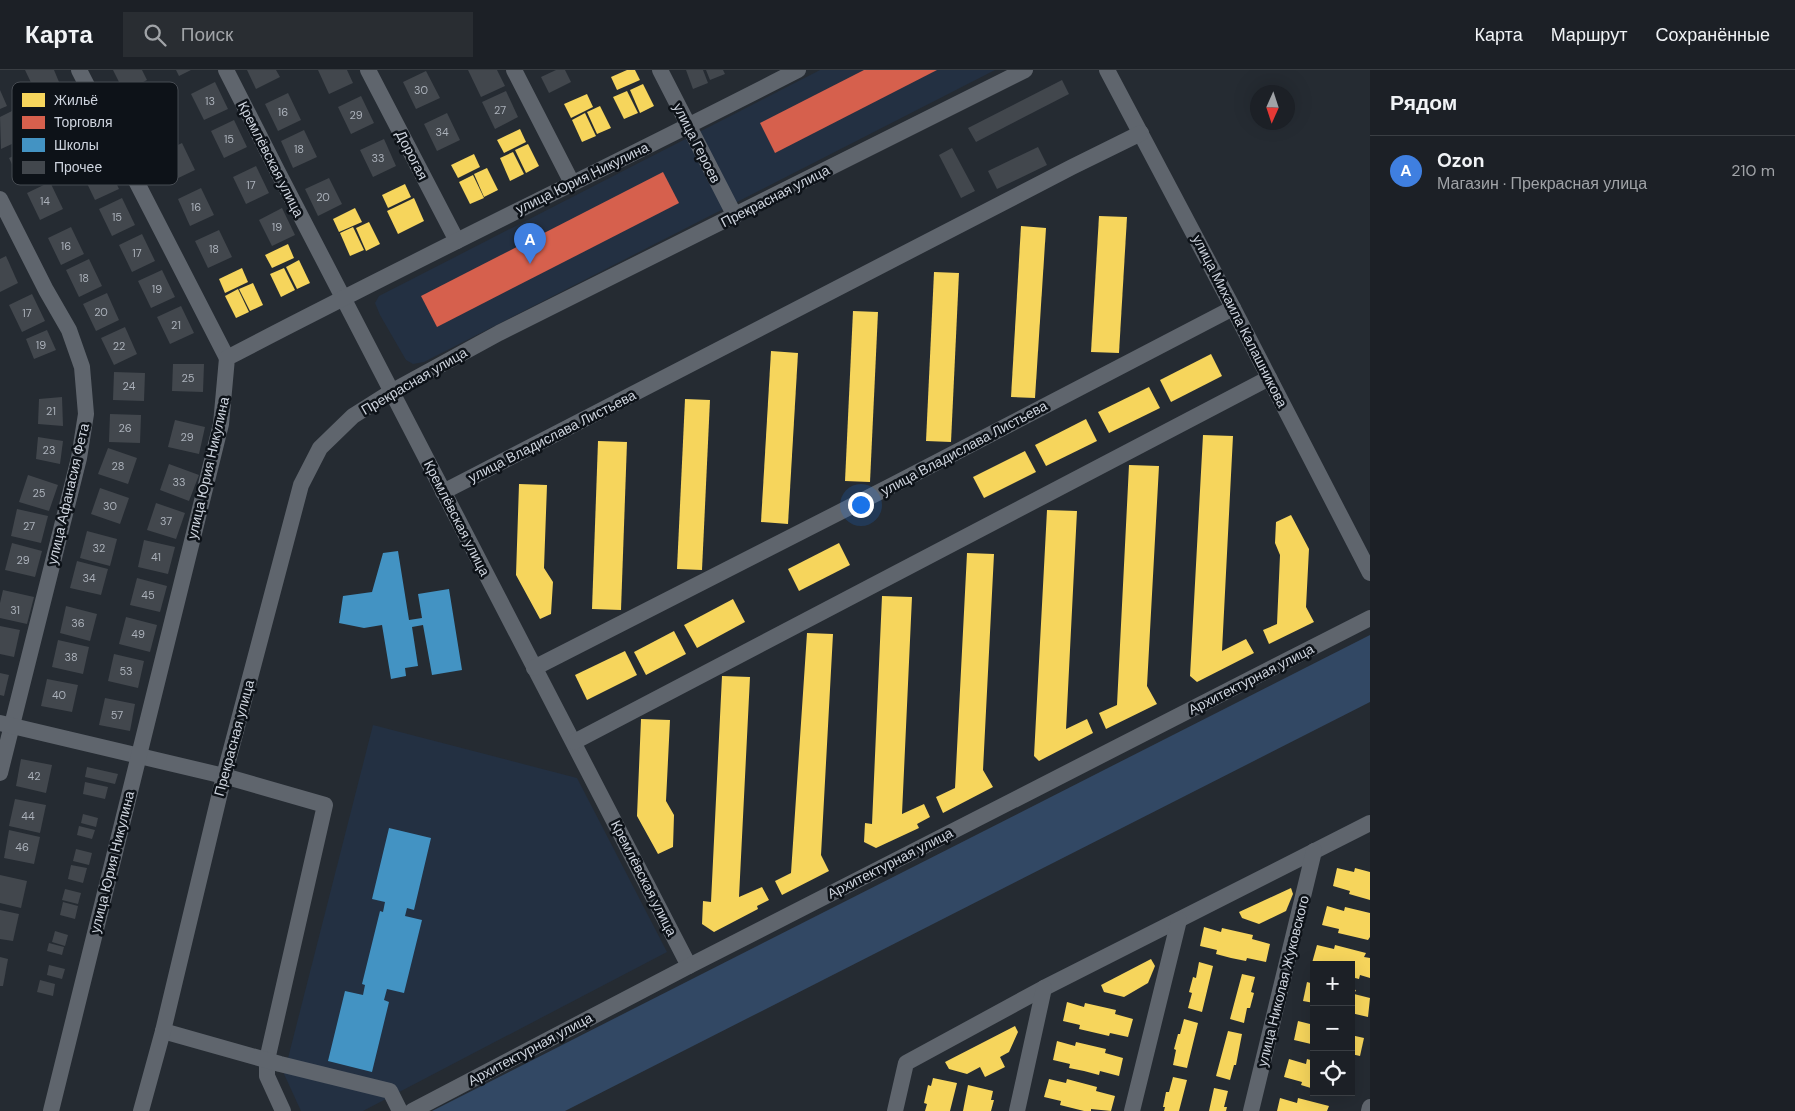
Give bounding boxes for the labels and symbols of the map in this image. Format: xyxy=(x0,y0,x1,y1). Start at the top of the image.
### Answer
legend xyxy=(12,82,178,185)
house number: 30 xyxy=(414,83,428,97)
north arrow xyxy=(1250,85,1295,130)
text: Жильё xyxy=(54,91,98,109)
house number: 13 xyxy=(205,94,215,108)
street label: Кремлёвская улица xyxy=(234,98,308,220)
street label: улица Героев xyxy=(669,100,725,186)
house number: 27 xyxy=(494,103,506,117)
house number: 16 xyxy=(278,105,288,119)
house number: 29 xyxy=(349,108,363,122)
text: Торговля xyxy=(54,113,112,131)
house number: 34 xyxy=(435,125,449,139)
street label: Дорогая xyxy=(392,127,432,183)
house number: 15 xyxy=(224,132,234,146)
text: Школы xyxy=(54,136,99,154)
street label: улица Юрия Никулина xyxy=(513,138,652,218)
house number: 18 xyxy=(294,142,304,156)
house number: 33 xyxy=(371,151,385,165)
text: Прочее xyxy=(54,158,102,176)
street label: Прекрасная улица xyxy=(718,161,833,231)
house number: 17 xyxy=(246,178,256,192)
house number: 20 xyxy=(316,190,330,204)
house number: 14 xyxy=(40,194,50,208)
house number: 16 xyxy=(191,200,201,214)
house number: 15 xyxy=(112,210,122,224)
house number: 19 xyxy=(272,220,282,234)
pin: A xyxy=(514,223,546,264)
street label: улица Михаила Калашникова xyxy=(1188,232,1292,411)
house number: 16 xyxy=(61,239,71,253)
house number: 18 xyxy=(209,242,219,256)
house number: 17 xyxy=(132,246,142,260)
house number: 18 xyxy=(79,271,89,285)
house number: 19 xyxy=(152,282,162,296)
house number: 20 xyxy=(94,305,108,319)
house number: 17 xyxy=(22,306,32,320)
house number: 21 xyxy=(171,318,181,332)
house number: 19 xyxy=(36,338,46,352)
house number: 22 xyxy=(113,339,125,353)
street label: Прекрасная улица xyxy=(358,343,470,419)
house number: 25 xyxy=(181,371,195,385)
house number: 24 xyxy=(123,379,136,393)
street label: улица Владислава Листьева xyxy=(465,386,639,486)
street label: улица Юрия Никулина xyxy=(183,395,233,541)
street label: улица Владислава Листьева xyxy=(878,396,1050,500)
house number: 21 xyxy=(46,404,56,418)
street label: улица Афанасия Фета xyxy=(43,421,93,567)
house number: 26 xyxy=(118,421,132,435)
house number: 29 xyxy=(180,430,194,444)
house number: 23 xyxy=(43,443,55,457)
street label: Кремлёвская улица xyxy=(420,457,494,579)
house number: 28 xyxy=(112,459,124,473)
house number: 33 xyxy=(172,475,186,489)
house number: 25 xyxy=(32,486,46,500)
your location xyxy=(848,492,874,518)
house number: 30 xyxy=(103,499,117,513)
house number: 37 xyxy=(160,514,172,528)
house number: 27 xyxy=(23,519,35,533)
house number: 32 xyxy=(93,541,105,555)
house number: 41 xyxy=(151,550,161,564)
house number: 29 xyxy=(16,553,30,567)
house number: 34 xyxy=(82,571,96,585)
house number: 45 xyxy=(141,588,155,602)
house number: 31 xyxy=(10,603,20,617)
house number: 36 xyxy=(71,616,85,630)
house number: 49 xyxy=(131,627,145,641)
street label: Архитектурная улица xyxy=(1185,639,1317,718)
house number: 38 xyxy=(64,650,78,664)
house number: 53 xyxy=(119,664,133,678)
street label: Прекрасная улица xyxy=(210,678,258,798)
house number: 40 xyxy=(52,688,66,702)
house number: 57 xyxy=(111,708,123,722)
house number: 42 xyxy=(27,769,41,783)
street label: улица Юрия Никулина xyxy=(86,789,138,935)
house number: 44 xyxy=(21,809,35,823)
street label: Кремлёвская улица xyxy=(607,817,681,939)
street label: Архитектурная улица xyxy=(824,823,956,902)
house number: 46 xyxy=(15,840,29,854)
street label: улица Николая Жуковского xyxy=(1253,893,1313,1069)
street label: Архитектурная улица xyxy=(465,1008,596,1089)

